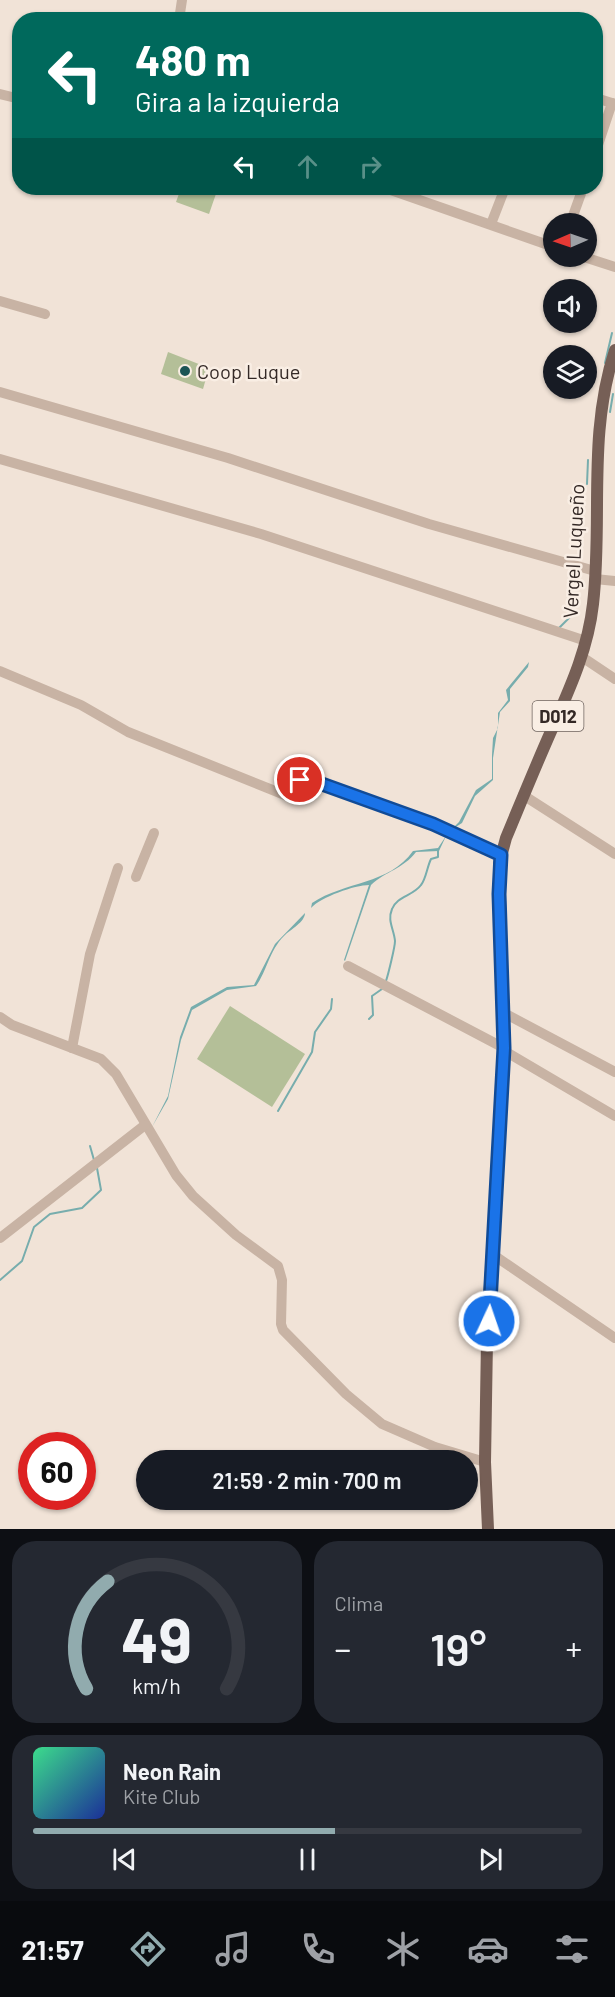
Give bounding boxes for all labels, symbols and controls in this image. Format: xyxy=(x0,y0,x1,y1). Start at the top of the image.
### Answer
text: 480 m xyxy=(135,34,251,84)
icon: left xyxy=(36,36,114,114)
text: Gira a la izquierda xyxy=(135,85,340,117)
icon: left xyxy=(228,150,261,183)
icon: ahead xyxy=(291,150,324,183)
icon: right xyxy=(354,150,387,183)
north arrow xyxy=(543,213,597,267)
map controls xyxy=(543,213,597,399)
button: sound xyxy=(543,279,597,333)
button: layers xyxy=(543,345,597,399)
place label: Coop Luque xyxy=(197,359,300,383)
marker: Coop Luque xyxy=(178,364,192,378)
street label: Vergel Luqueño xyxy=(557,483,589,619)
road number: D012 xyxy=(532,701,584,731)
pin xyxy=(274,754,325,805)
icon: arrive xyxy=(283,763,316,796)
position arrow xyxy=(457,1289,521,1353)
speed limit sign: 60 xyxy=(18,1432,96,1510)
text: 21:59 · 2 min · 700 m xyxy=(212,1467,402,1493)
text: Clima xyxy=(335,1591,383,1615)
text: 49 xyxy=(121,1601,192,1675)
text: 19° xyxy=(430,1621,487,1675)
text: − xyxy=(335,1628,351,1668)
text: + xyxy=(566,1628,582,1668)
text: km/h xyxy=(132,1673,181,1698)
text: Neon Rain xyxy=(123,1758,221,1784)
text: Kite Club xyxy=(123,1784,200,1808)
icon: previous xyxy=(108,1843,141,1876)
icon: pause xyxy=(291,1843,324,1876)
icon: next xyxy=(474,1843,507,1876)
icon: directions xyxy=(127,1928,169,1970)
icon: music xyxy=(212,1928,254,1970)
icon: phone xyxy=(297,1928,339,1970)
icon: climate xyxy=(382,1928,424,1970)
icon: car xyxy=(467,1928,509,1970)
icon: filters xyxy=(551,1928,593,1970)
text: 21:57 xyxy=(21,1933,84,1965)

